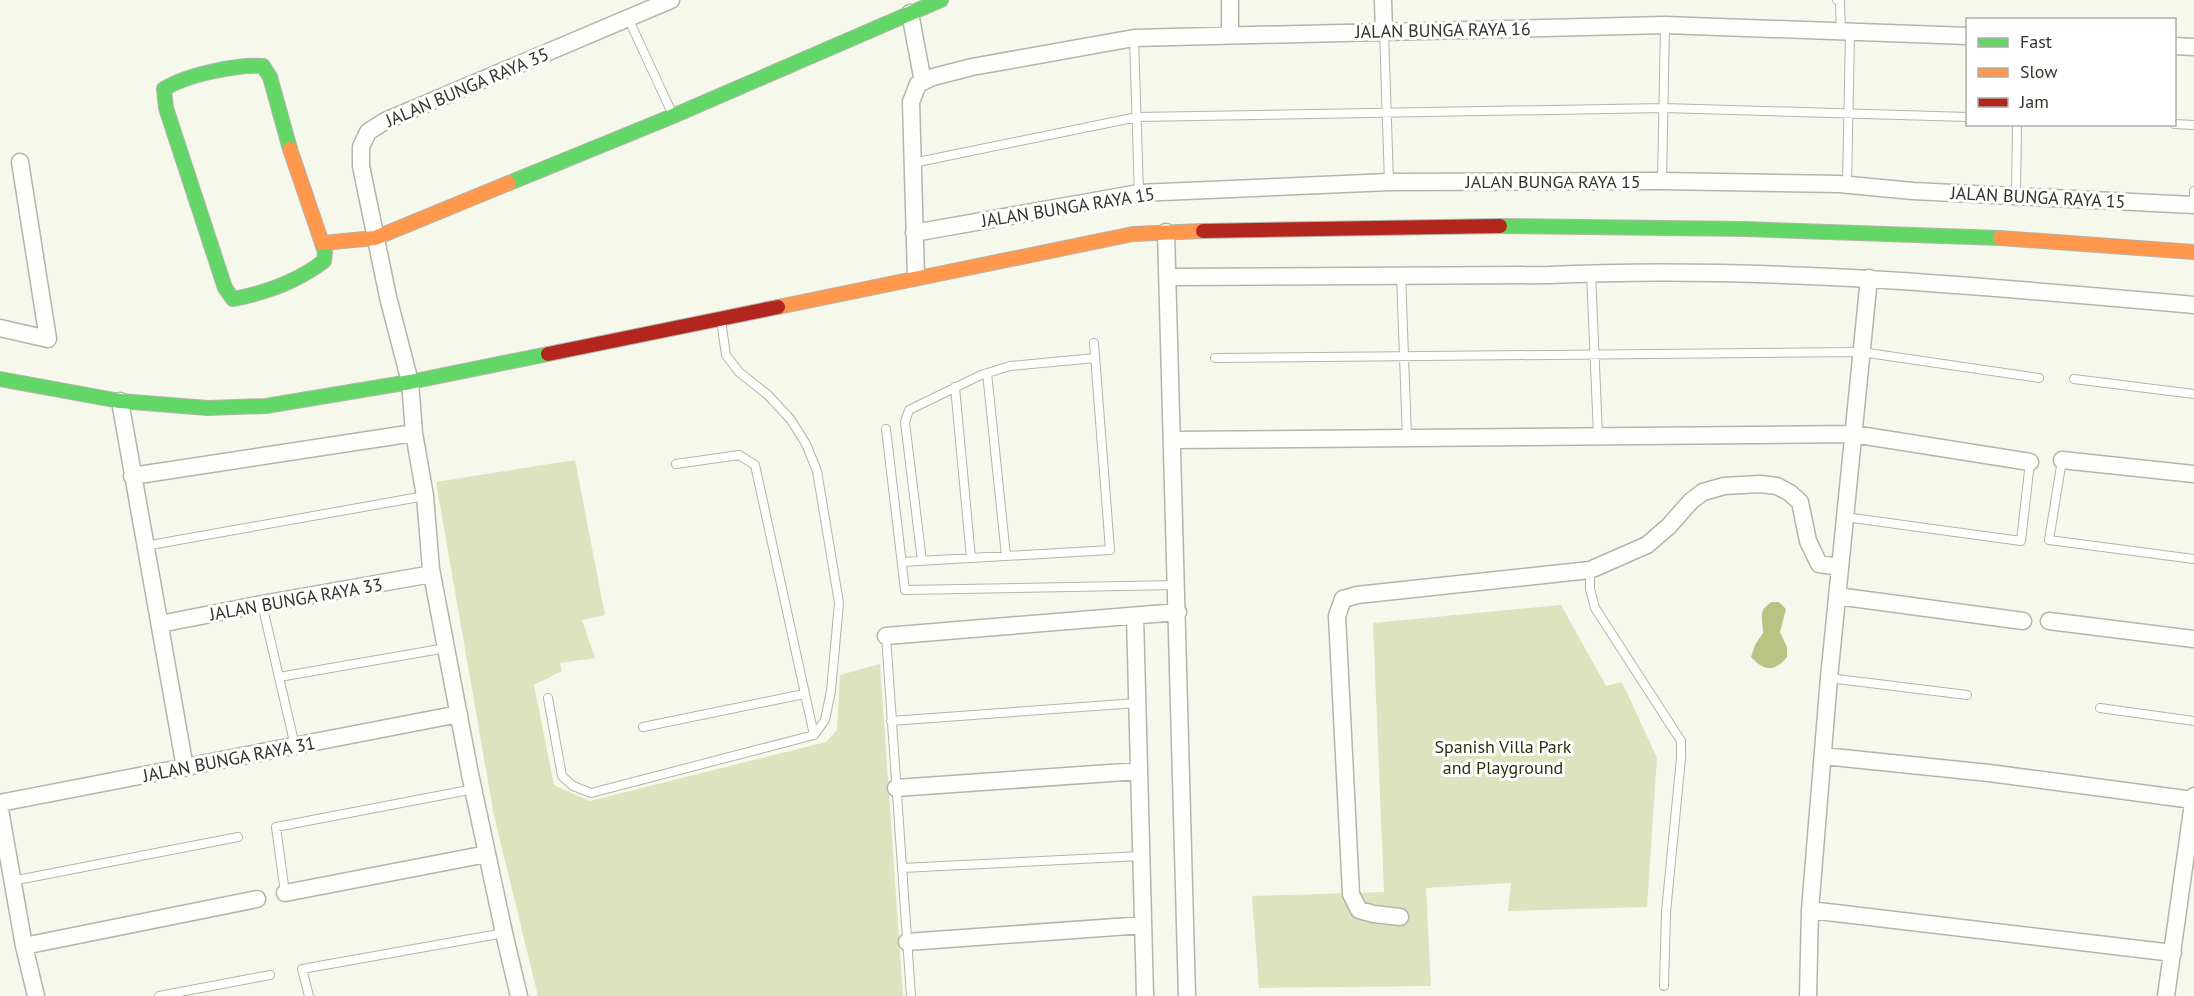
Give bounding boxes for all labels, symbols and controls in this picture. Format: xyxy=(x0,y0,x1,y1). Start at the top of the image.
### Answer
street label: JALAN BUNGA RAYA 16 xyxy=(1354,17,1531,43)
legend xyxy=(1966,18,2176,126)
text: Fast xyxy=(2020,30,2052,53)
street label: JALAN BUNGA RAYA 35 xyxy=(381,42,552,132)
text: Slow xyxy=(2020,60,2058,83)
text: Jam xyxy=(2019,90,2049,113)
street label: JALAN BUNGA RAYA 15 xyxy=(1464,170,1641,193)
street label: JALAN BUNGA RAYA 15 xyxy=(1949,181,2126,213)
street label: JALAN BUNGA RAYA 15 xyxy=(979,182,1156,232)
street label: JALAN BUNGA RAYA 33 xyxy=(207,572,384,626)
street label: JALAN BUNGA RAYA 31 xyxy=(140,731,317,787)
park label: Spanish Villa Park and Playground xyxy=(1435,735,1572,779)

